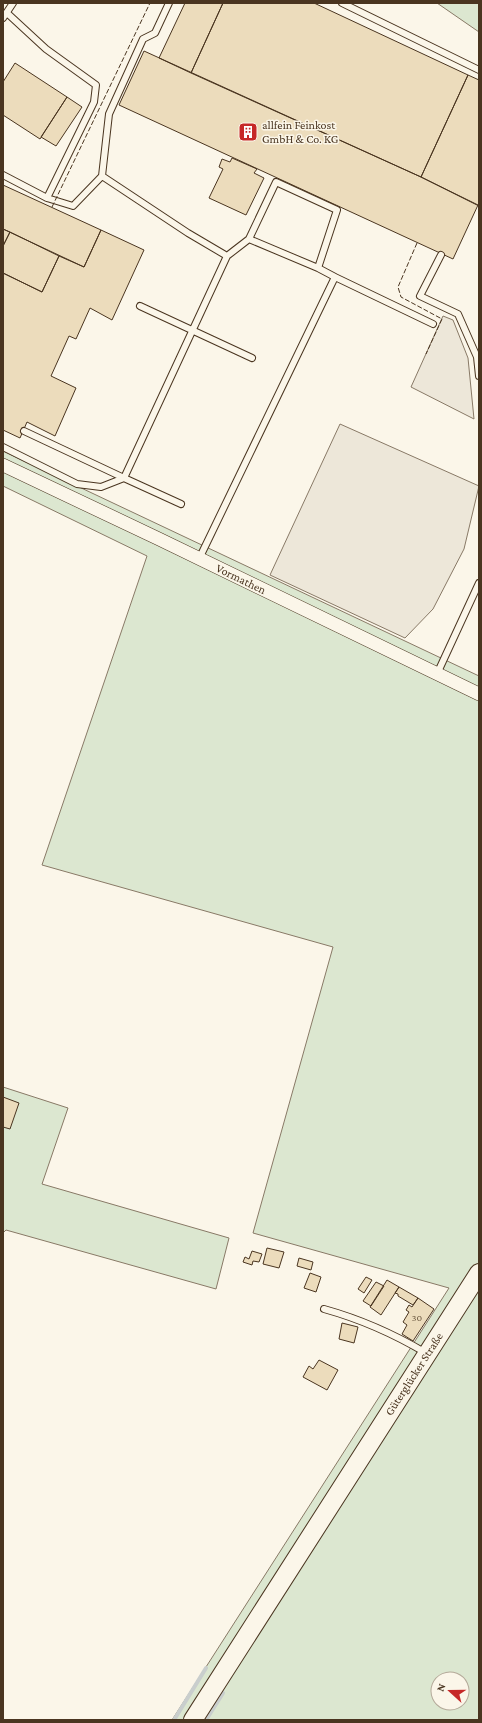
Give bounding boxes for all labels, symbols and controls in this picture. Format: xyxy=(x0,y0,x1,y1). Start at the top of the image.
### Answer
place label: allfein Feinkost GmbH & Co. KG xyxy=(262,118,339,146)
building icon: allfein Feinkost GmbH & Co. KG xyxy=(237,121,259,143)
street label: Vormathen xyxy=(214,561,269,597)
house number: 30 xyxy=(412,1312,423,1323)
street label: Güterglücker Straße xyxy=(382,1330,446,1418)
north arrow xyxy=(430,1671,470,1711)
text: N xyxy=(434,1681,448,1693)

